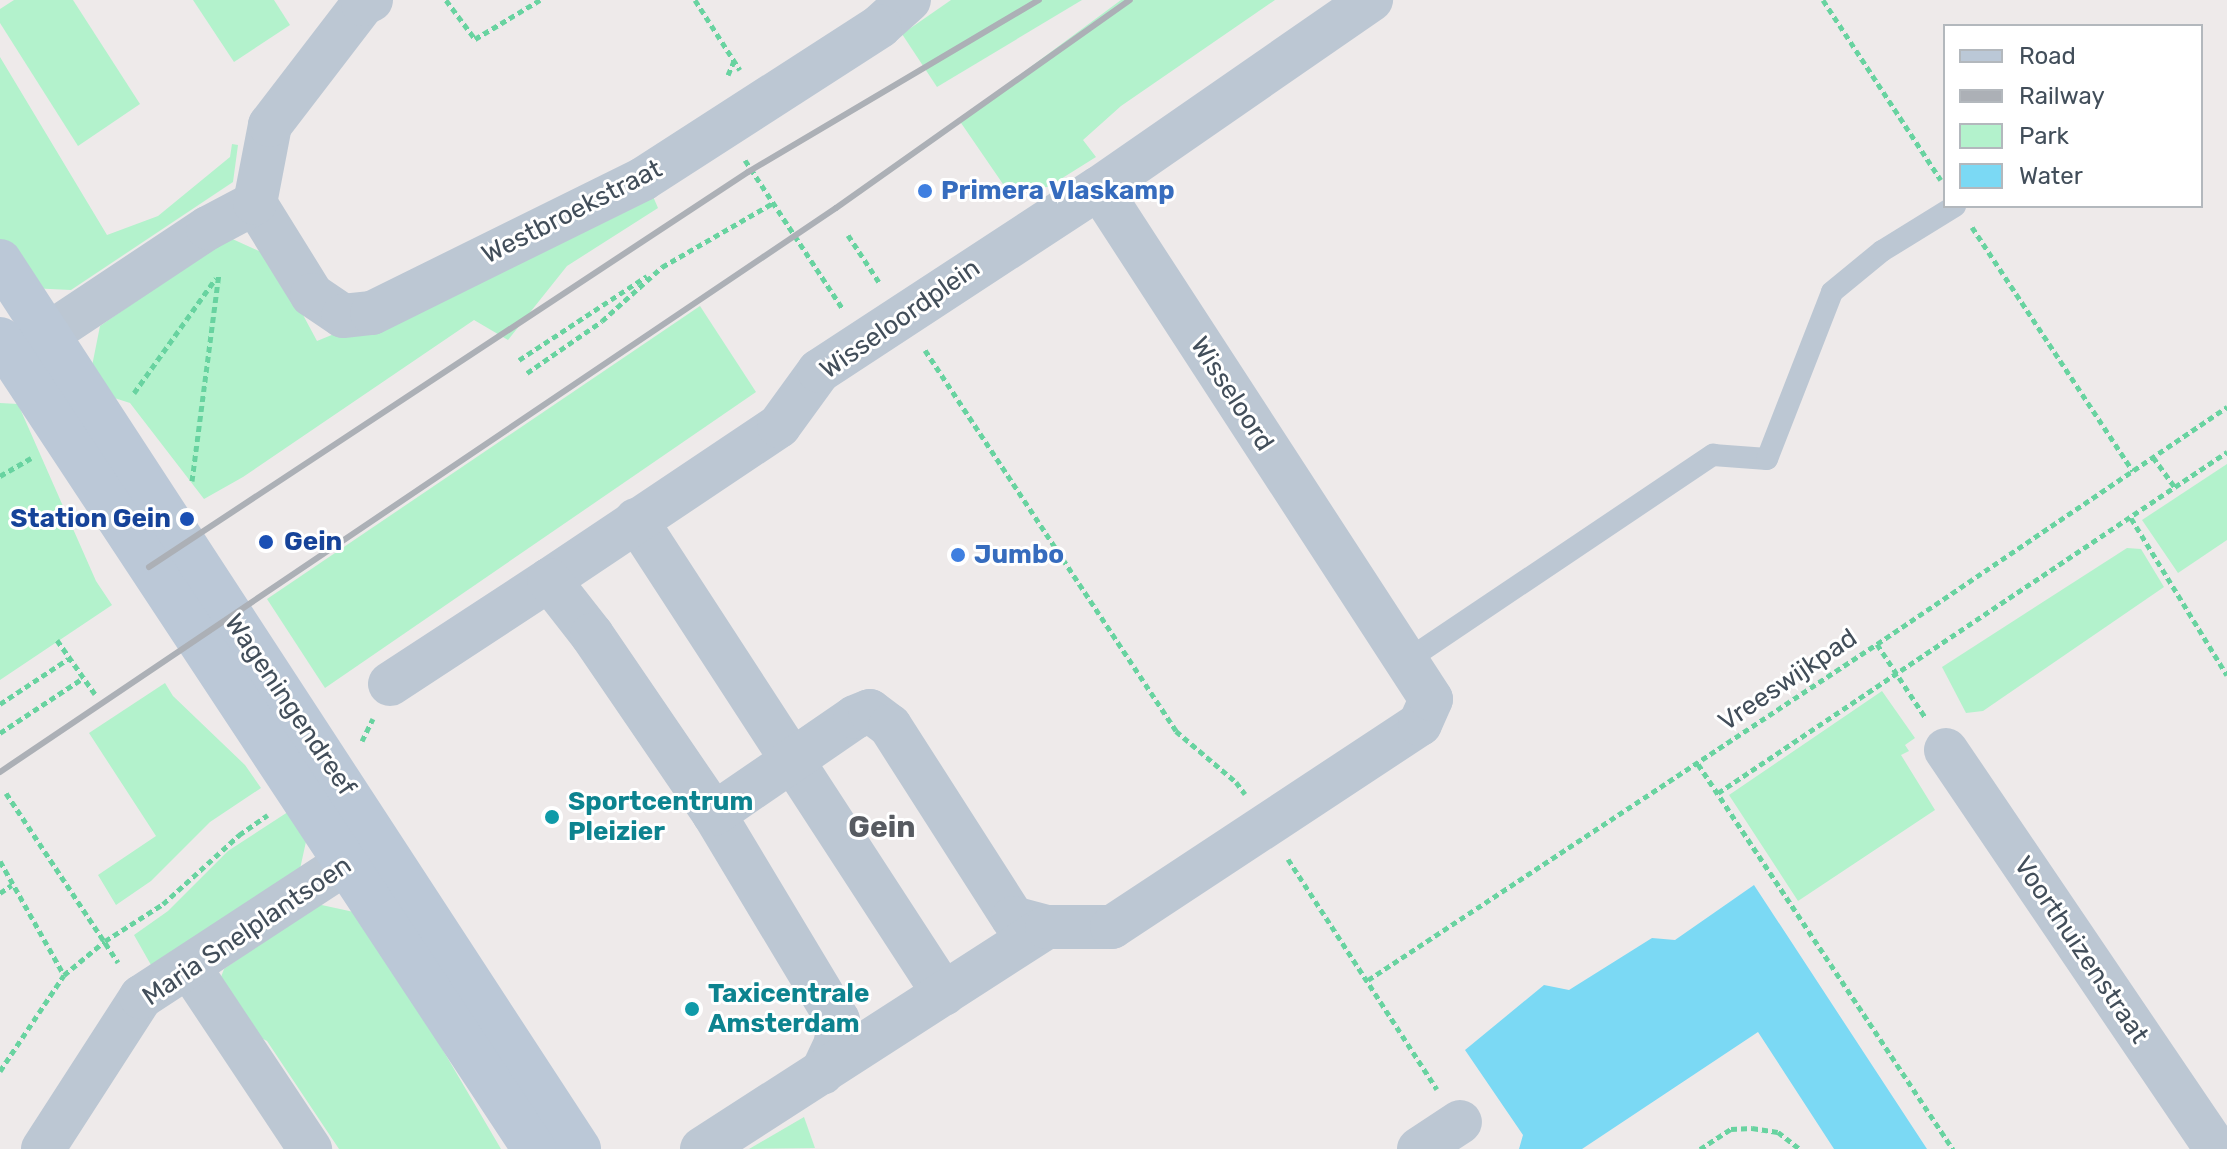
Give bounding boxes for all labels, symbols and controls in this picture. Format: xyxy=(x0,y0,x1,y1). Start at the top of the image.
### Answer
legend xyxy=(1943,24,2203,208)
text: Road xyxy=(2019,42,2076,70)
text: Railway xyxy=(2019,82,2105,110)
text: Park xyxy=(2019,122,2069,150)
street label: Westbroekstraat xyxy=(477,153,667,271)
text: Water xyxy=(2019,162,2083,190)
place label: Primera Vlaskamp xyxy=(941,175,1175,207)
marker: Primera Vlaskamp xyxy=(916,182,934,200)
street label: Wisseloordplein xyxy=(814,252,986,386)
street label: Wisseloord xyxy=(1184,331,1280,457)
place label: Station Gein xyxy=(10,503,171,535)
marker: Station Gein xyxy=(178,510,196,528)
place label: Gein xyxy=(284,526,342,558)
marker: Gein xyxy=(255,531,277,553)
place label: Jumbo xyxy=(974,539,1064,571)
marker: Jumbo xyxy=(949,546,967,564)
street label: Wageningendreef xyxy=(218,608,362,802)
street label: Vreeswijkpad xyxy=(1713,622,1863,738)
place label: Sportcentrum Pleizier xyxy=(568,786,753,848)
marker: Sportcentrum Pleizier xyxy=(543,808,561,826)
district label: Gein xyxy=(848,809,916,845)
street label: Maria Snelplantsoen xyxy=(137,850,357,1012)
street label: Voorthuizenstraat xyxy=(2007,851,2155,1049)
place label: Taxicentrale Amsterdam xyxy=(708,978,869,1040)
marker: Taxicentrale Amsterdam xyxy=(683,1000,701,1018)

